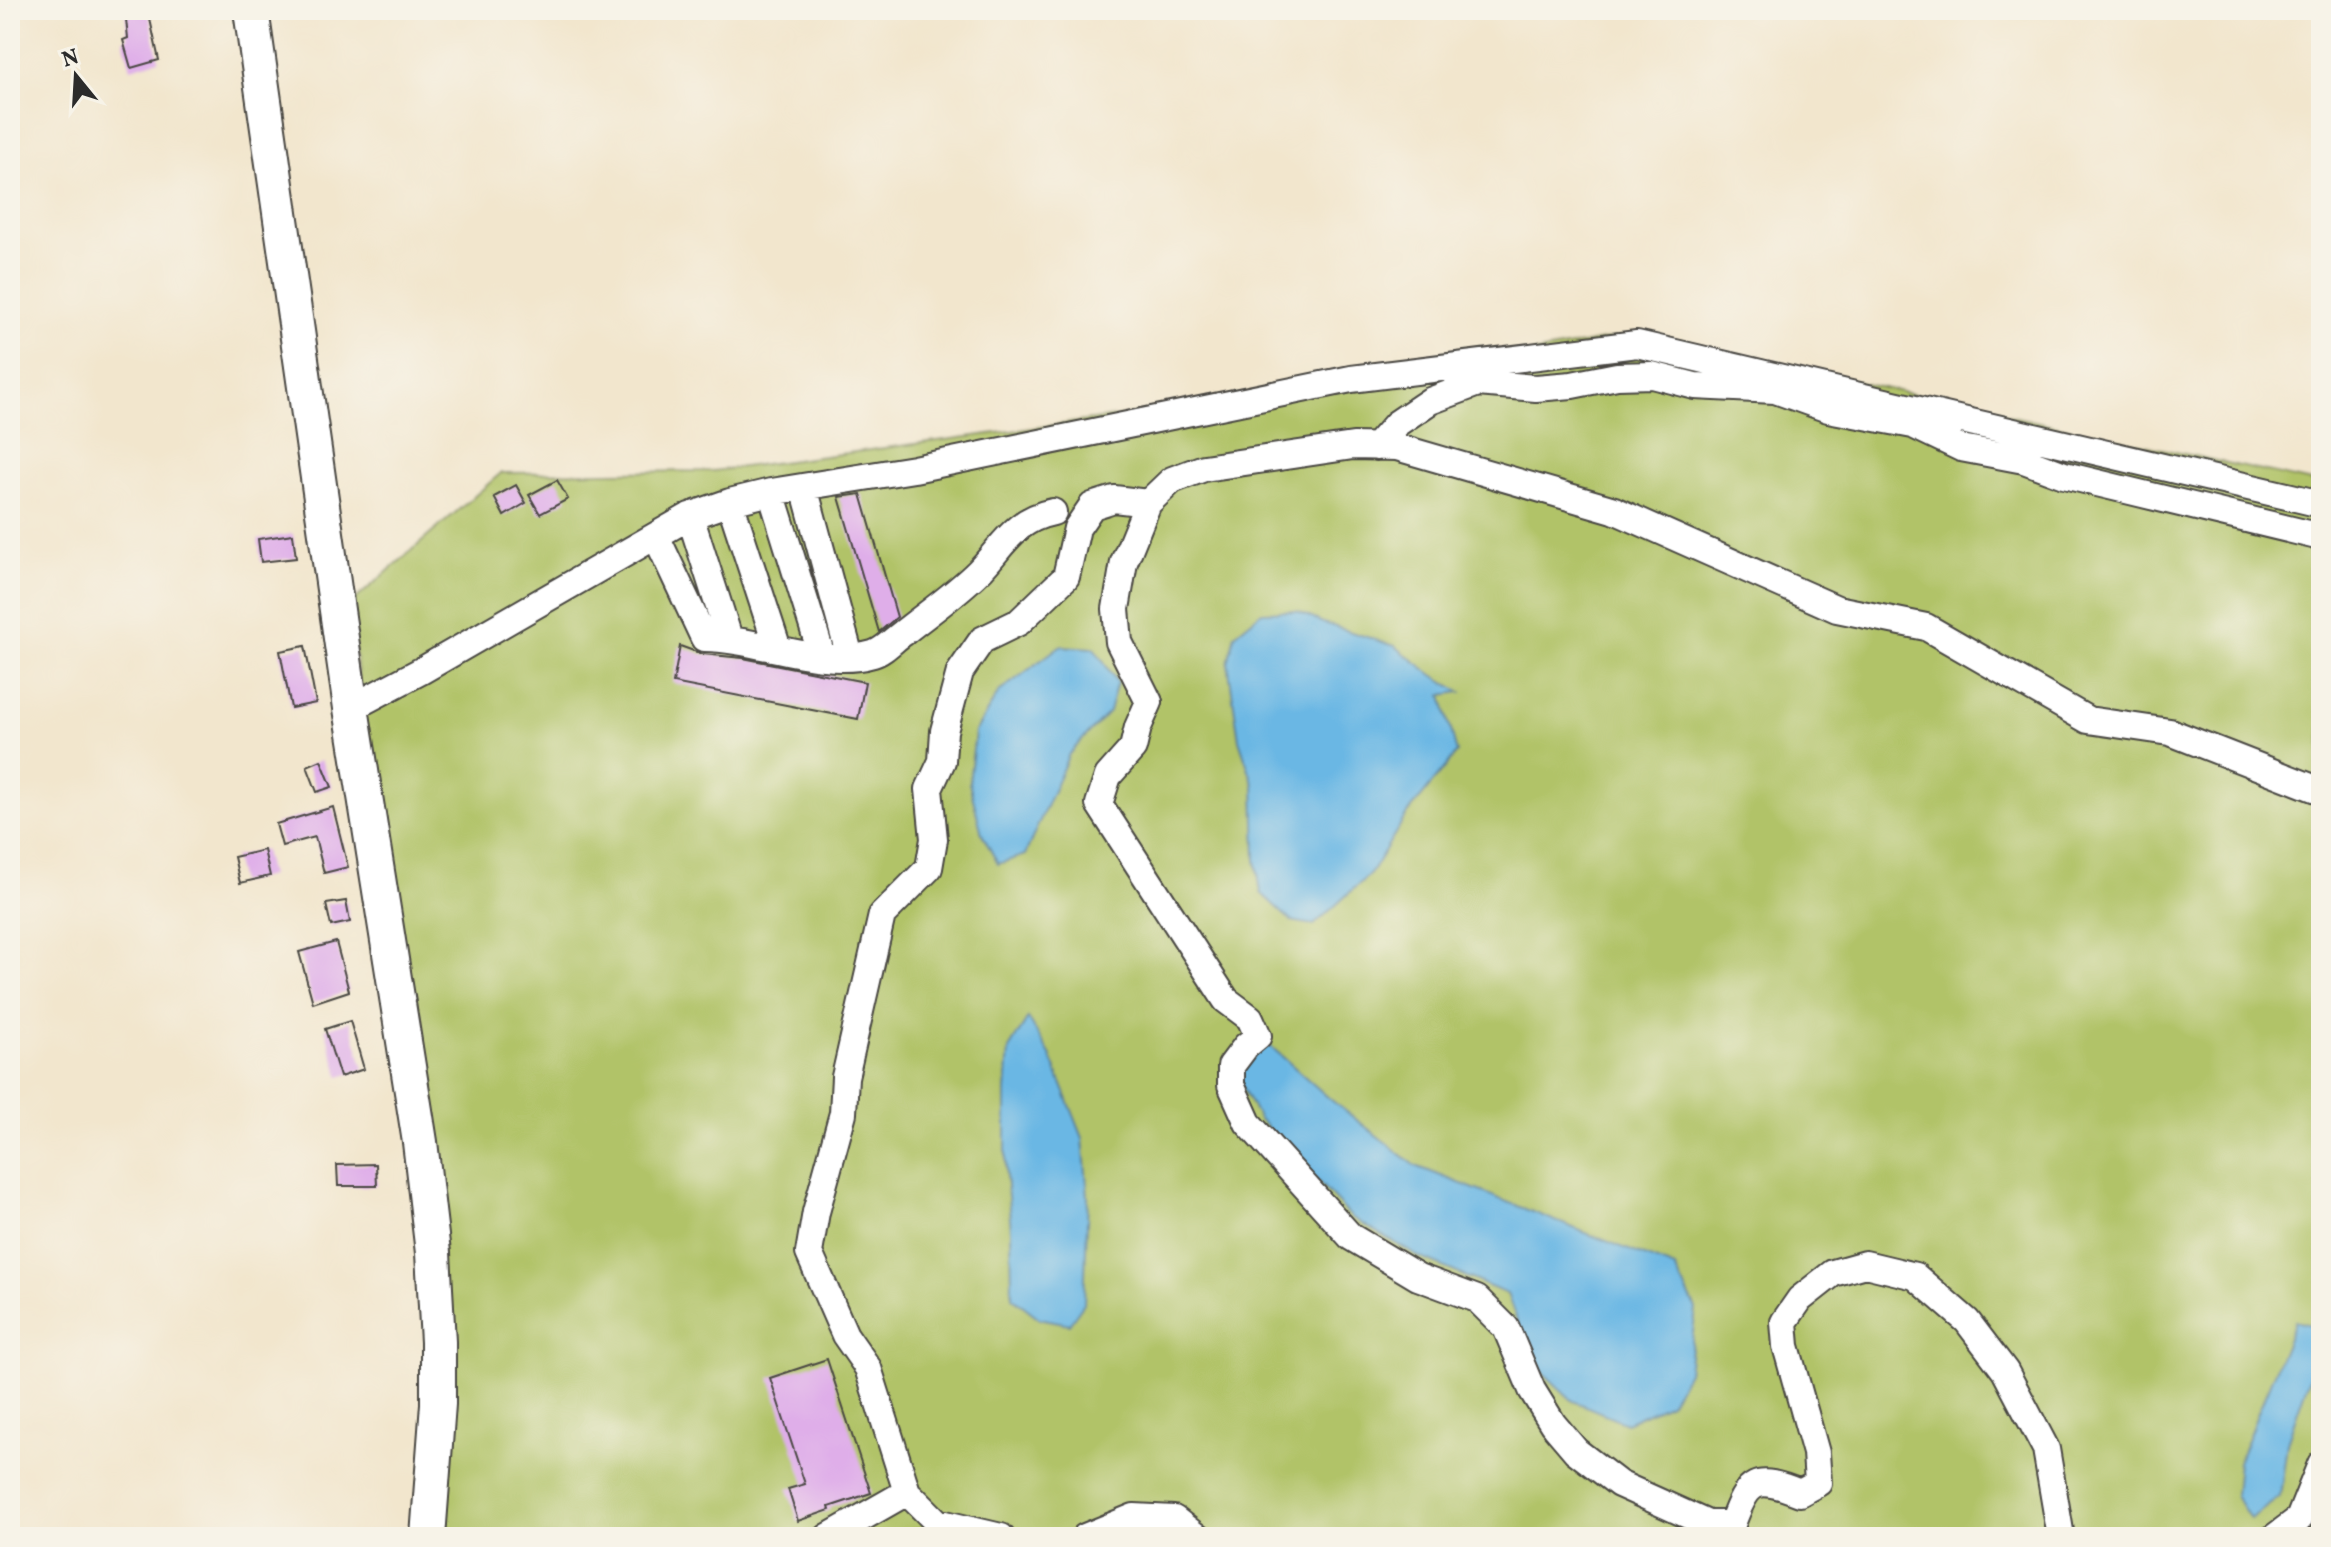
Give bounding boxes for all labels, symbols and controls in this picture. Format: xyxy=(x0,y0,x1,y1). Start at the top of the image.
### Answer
north arrow xyxy=(36,36,116,116)
text: N xyxy=(58,42,83,77)

